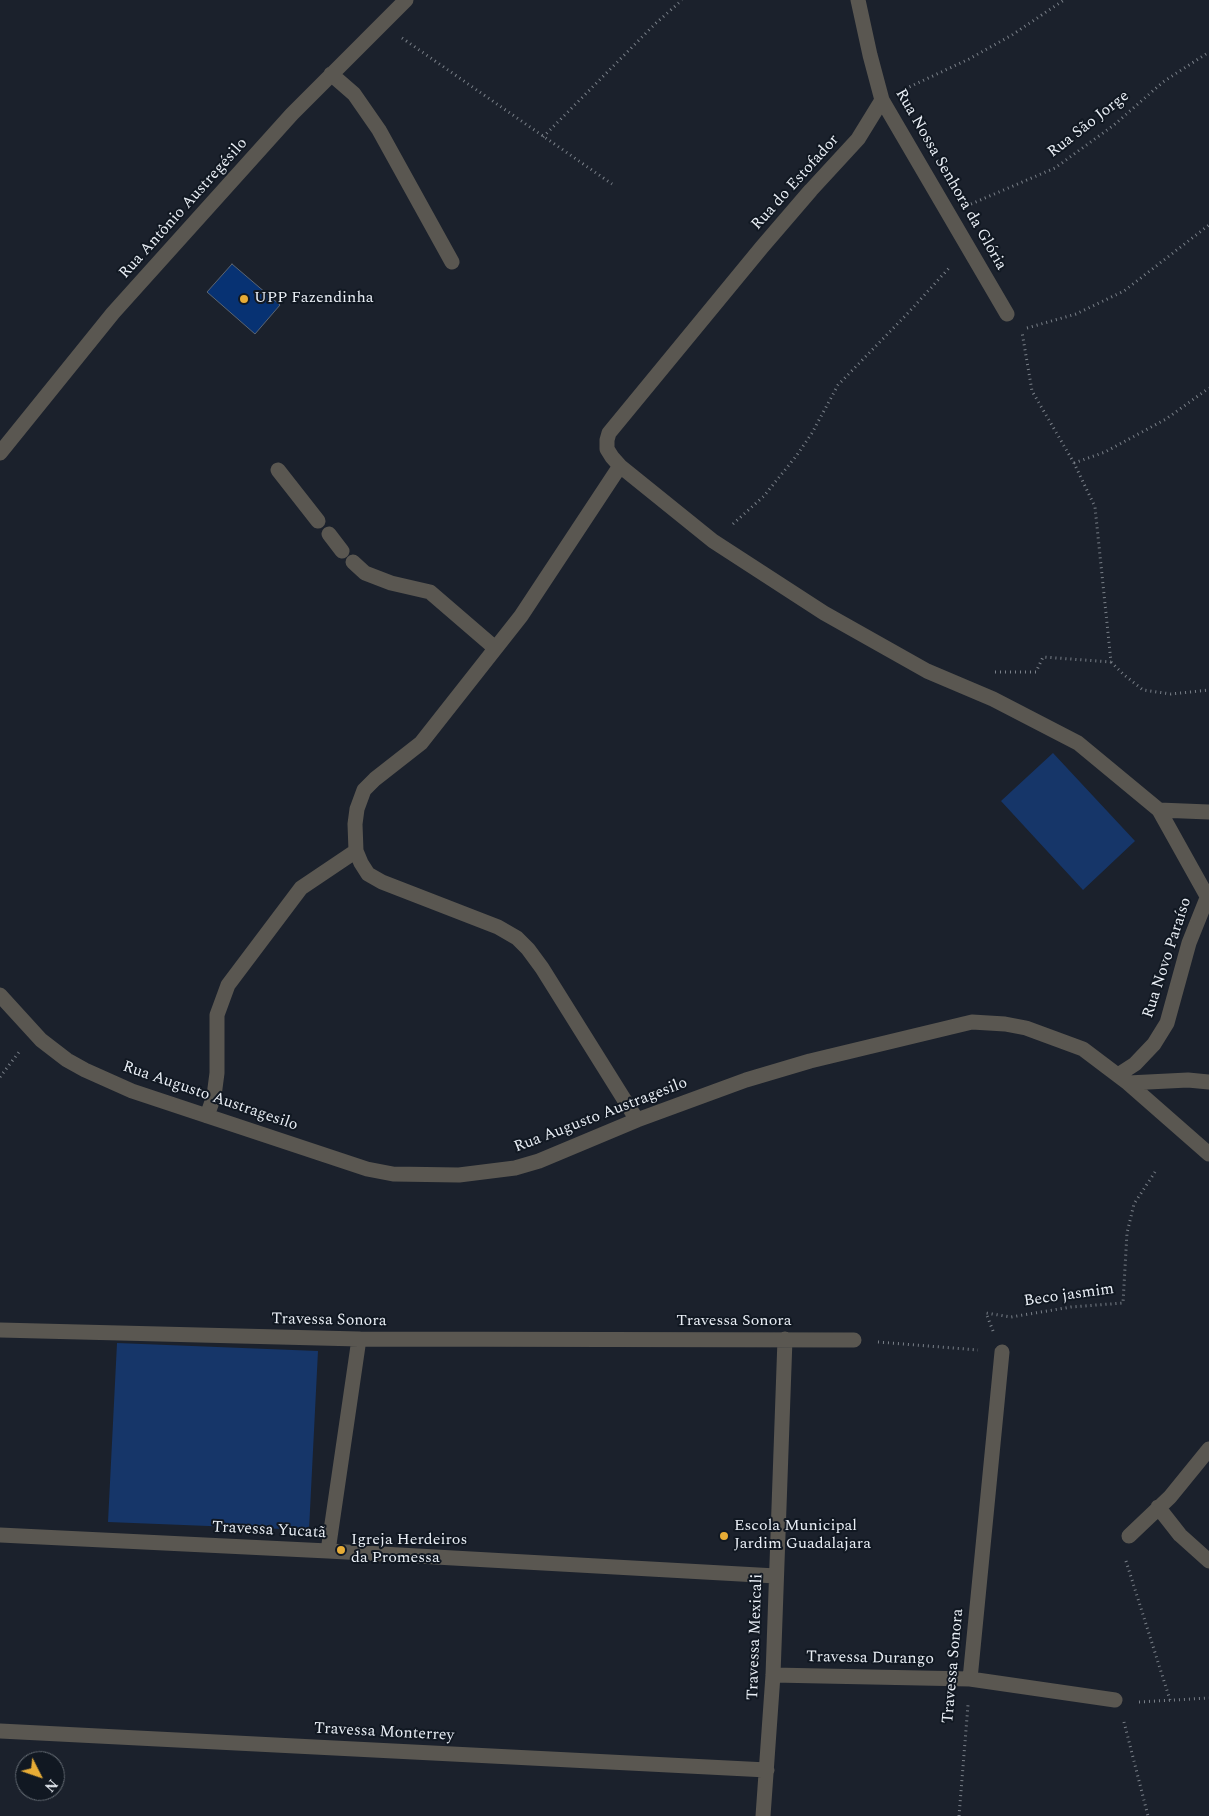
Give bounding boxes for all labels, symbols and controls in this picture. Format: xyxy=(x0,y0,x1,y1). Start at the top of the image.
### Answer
street label: Rua Nossa Senhora da Glória xyxy=(890,86,1010,274)
street label: Rua São Jorge xyxy=(1045,87,1133,163)
street label: Rua do Estofador xyxy=(748,131,844,235)
street label: Rua Antônio Austregésilo xyxy=(116,135,252,283)
place label: UPP Fazendinha xyxy=(254,289,373,309)
marker: UPP Fazendinha xyxy=(238,293,250,305)
street label: Rua Novo Paraíso xyxy=(1139,895,1197,1021)
street label: Rua Augusto Austragesilo xyxy=(120,1058,300,1136)
street label: Rua Augusto Austragesilo xyxy=(512,1074,690,1158)
street label: Beco jasmim xyxy=(1023,1280,1115,1312)
street label: Travessa Sonora xyxy=(271,1310,387,1332)
street label: Travessa Sonora xyxy=(676,1312,792,1332)
place label: Escola Municipal Jardim Guadalajara xyxy=(734,1517,871,1555)
street label: Travessa Yucatã xyxy=(211,1518,327,1544)
marker: Escola Municipal Jardim Guadalajara xyxy=(718,1530,730,1542)
place label: Igreja Herdeiros da Promessa xyxy=(351,1531,467,1569)
marker: Igreja Herdeiros da Promessa xyxy=(335,1544,347,1556)
street label: Travessa Mexicali xyxy=(744,1573,768,1701)
street label: Travessa Sonora xyxy=(939,1608,969,1724)
street label: Travessa Durango xyxy=(806,1648,934,1670)
street label: Travessa Monterrey xyxy=(313,1720,455,1746)
north arrow xyxy=(15,1751,65,1801)
text: N xyxy=(39,1774,63,1797)

